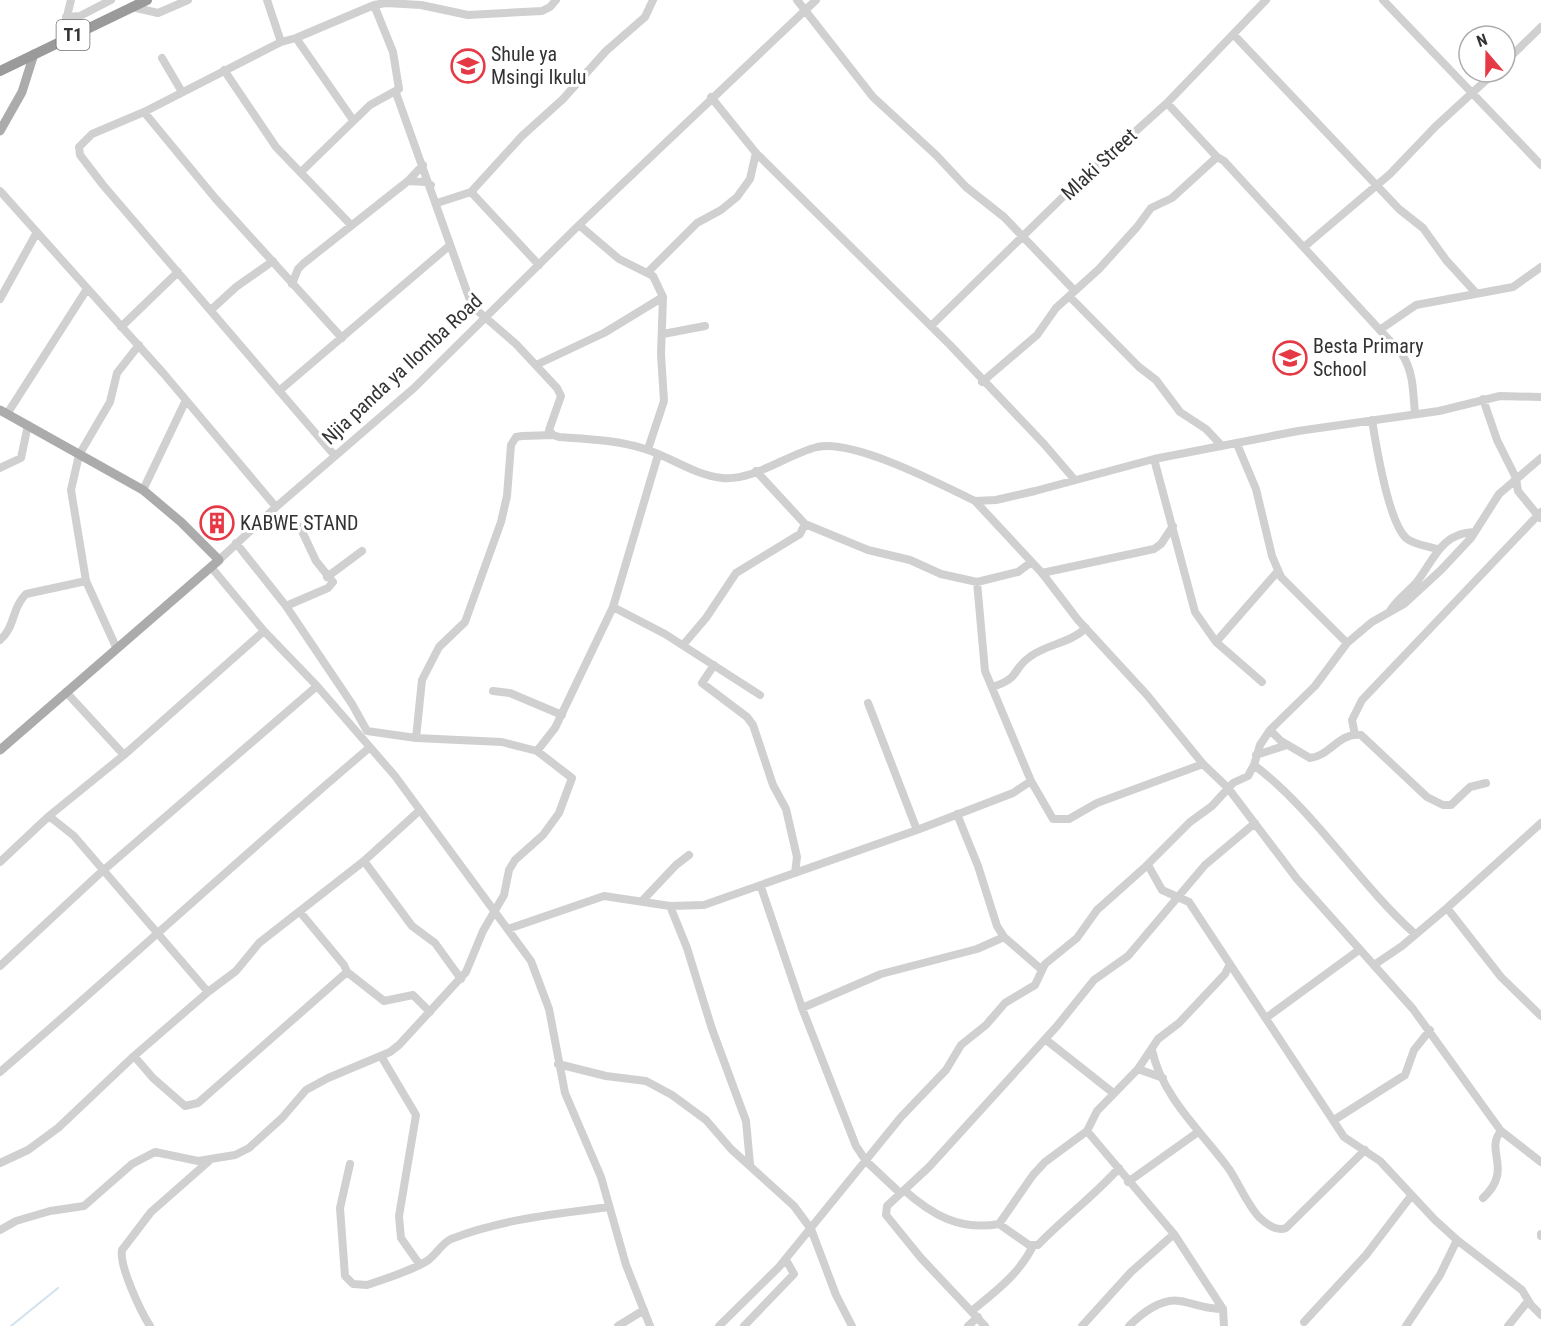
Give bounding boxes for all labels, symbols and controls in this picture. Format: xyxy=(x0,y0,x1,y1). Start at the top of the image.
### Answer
road number: T1 xyxy=(56,20,90,50)
north arrow xyxy=(1457,24,1517,84)
text: N xyxy=(1474,30,1490,51)
place label: Shule ya Msingi Ikulu xyxy=(491,42,587,89)
school or university icon: Shule ya Msingi Ikulu xyxy=(450,48,486,84)
street label: Mlaki Street xyxy=(1056,123,1142,205)
street label: Njia panda ya Ilomba Road xyxy=(317,289,487,449)
place label: Besta Primary School xyxy=(1313,334,1424,381)
school or university icon: Besta Primary School xyxy=(1272,340,1308,376)
building icon: KABWE STAND xyxy=(199,505,235,541)
place label: KABWE STAND xyxy=(240,511,358,535)

